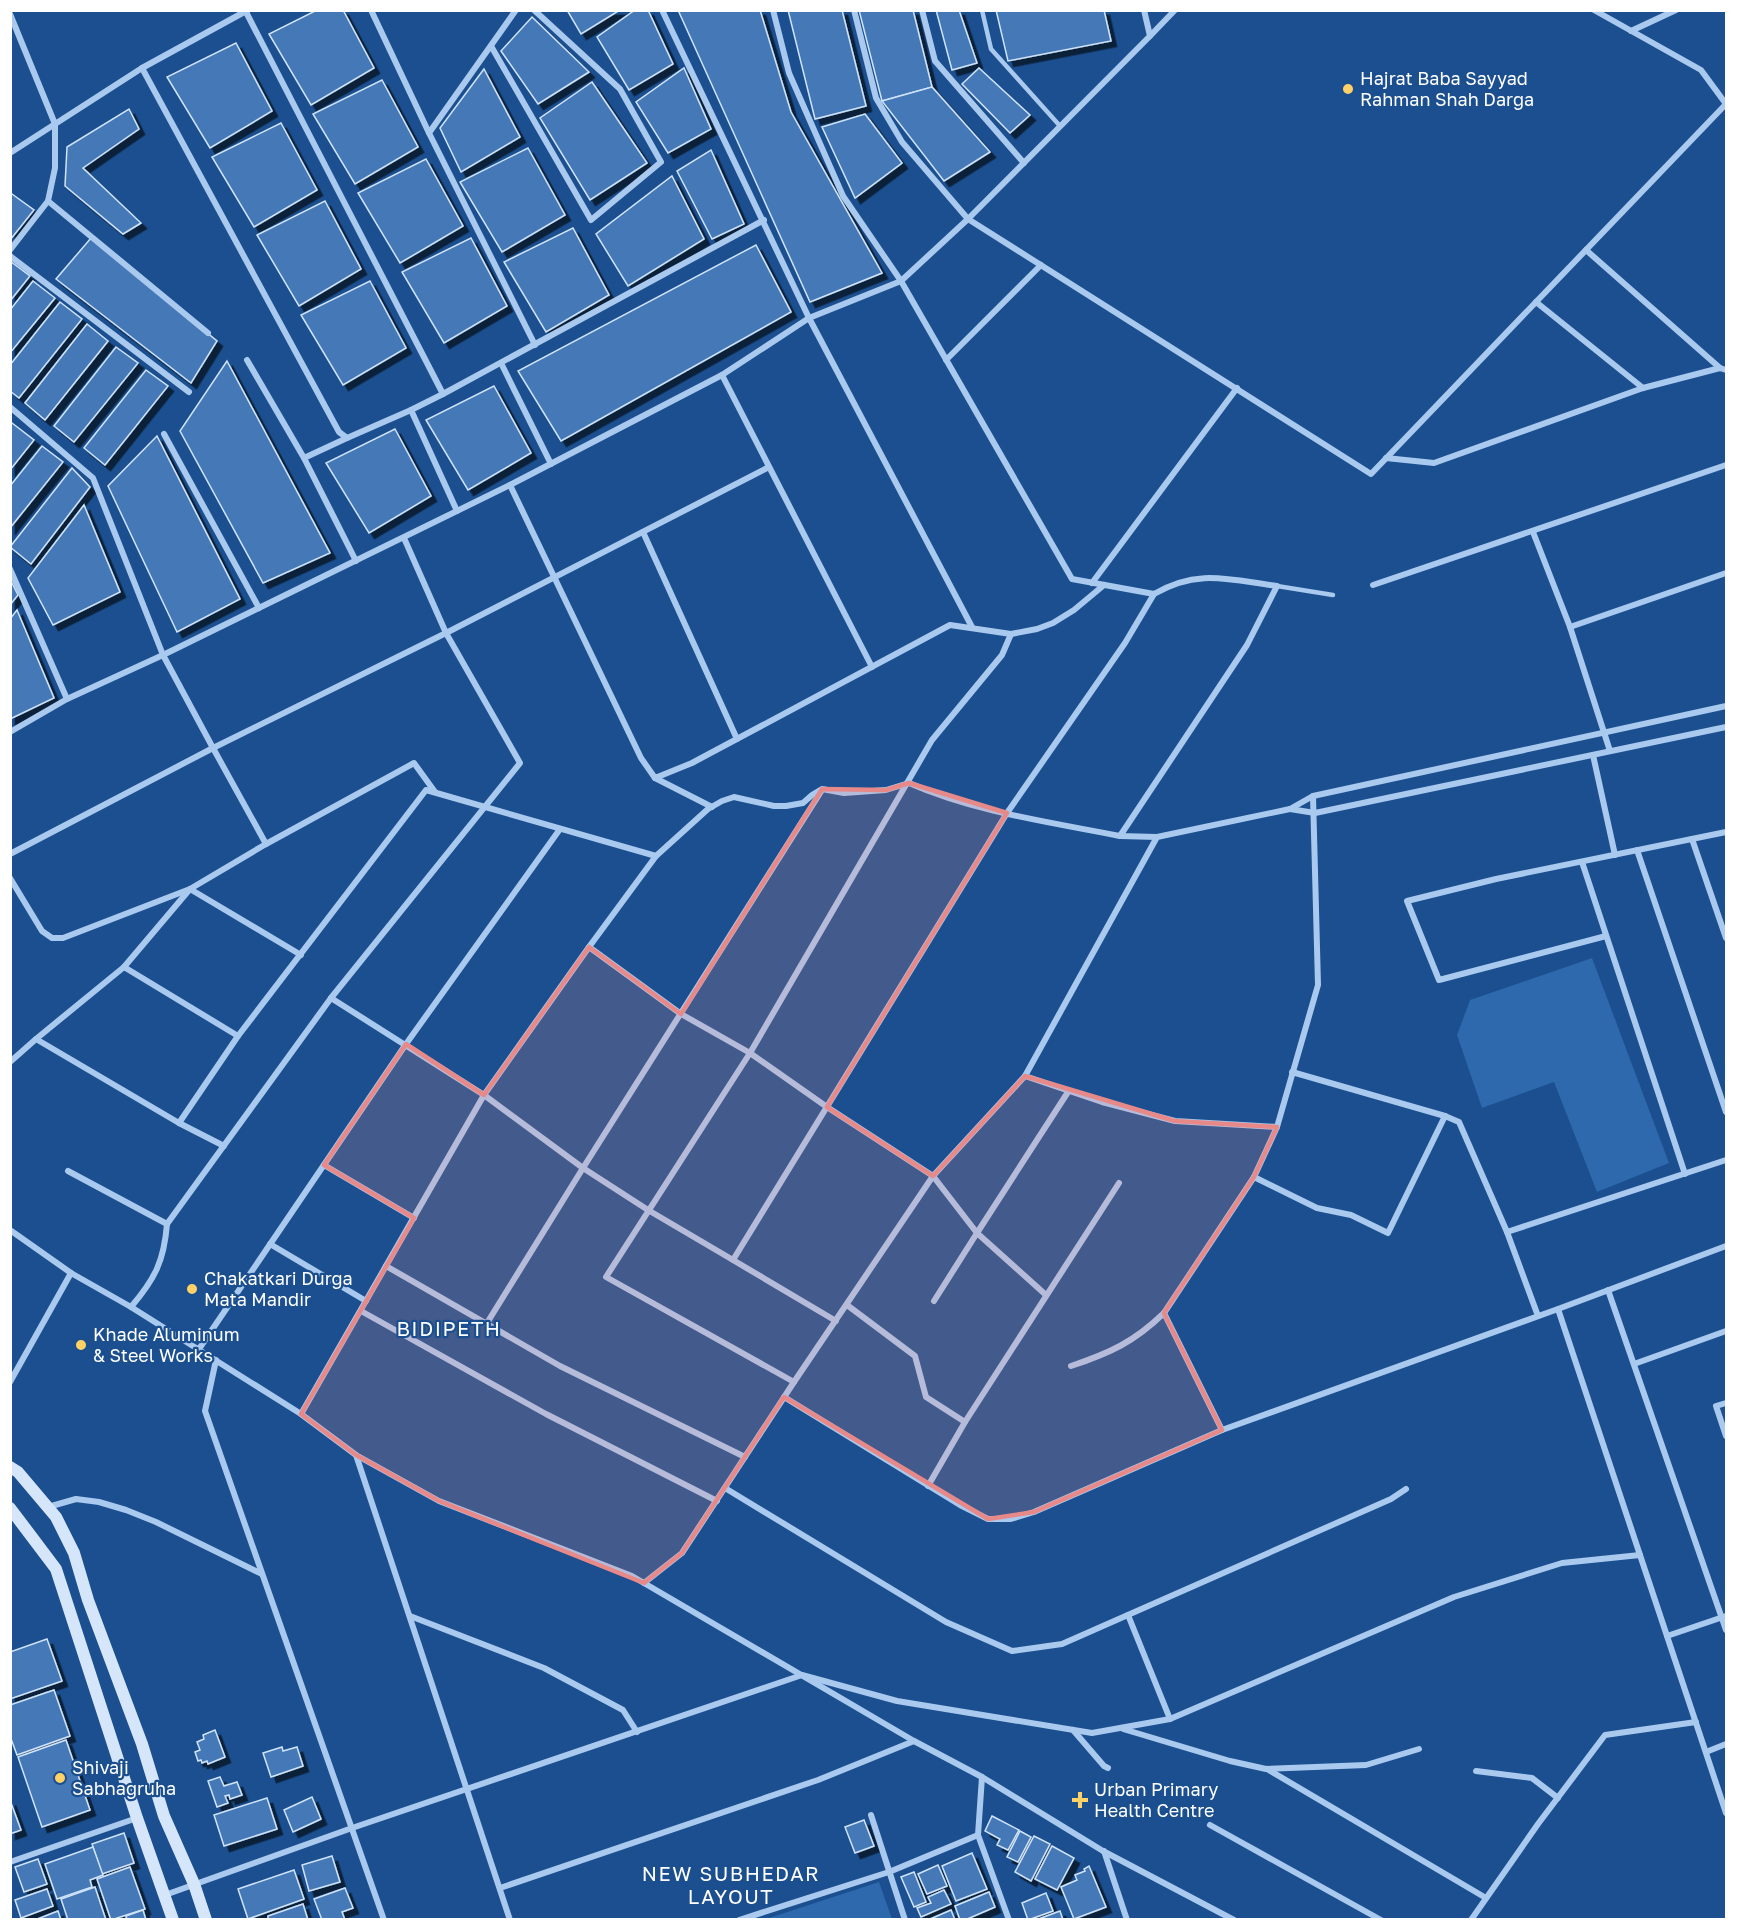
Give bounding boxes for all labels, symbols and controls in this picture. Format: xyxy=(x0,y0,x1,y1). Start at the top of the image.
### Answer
place label: Hajrat Baba Sayyad Rahman Shah Darga xyxy=(1360,67,1534,110)
marker: Hajrat Baba Sayyad Rahman Shah Darga xyxy=(1341,82,1355,96)
place label: Chakatkari Durga Mata Mandir xyxy=(204,1267,353,1310)
marker: Chakatkari Durga Mata Mandir xyxy=(185,1282,199,1296)
district label: BIDIPETH xyxy=(396,1316,502,1340)
place label: Khade Aluminum & Steel Works xyxy=(93,1323,240,1366)
marker: Khade Aluminum & Steel Works xyxy=(74,1338,88,1352)
place label: Shivaji Sabhagruha xyxy=(72,1756,176,1799)
marker: Shivaji Sabhagruha xyxy=(53,1771,67,1785)
place label: Urban Primary Health Centre xyxy=(1094,1778,1218,1821)
marker: Urban Primary Health Centre xyxy=(1071,1791,1089,1809)
district label: NEW SUBHEDAR LAYOUT xyxy=(642,1861,820,1908)

